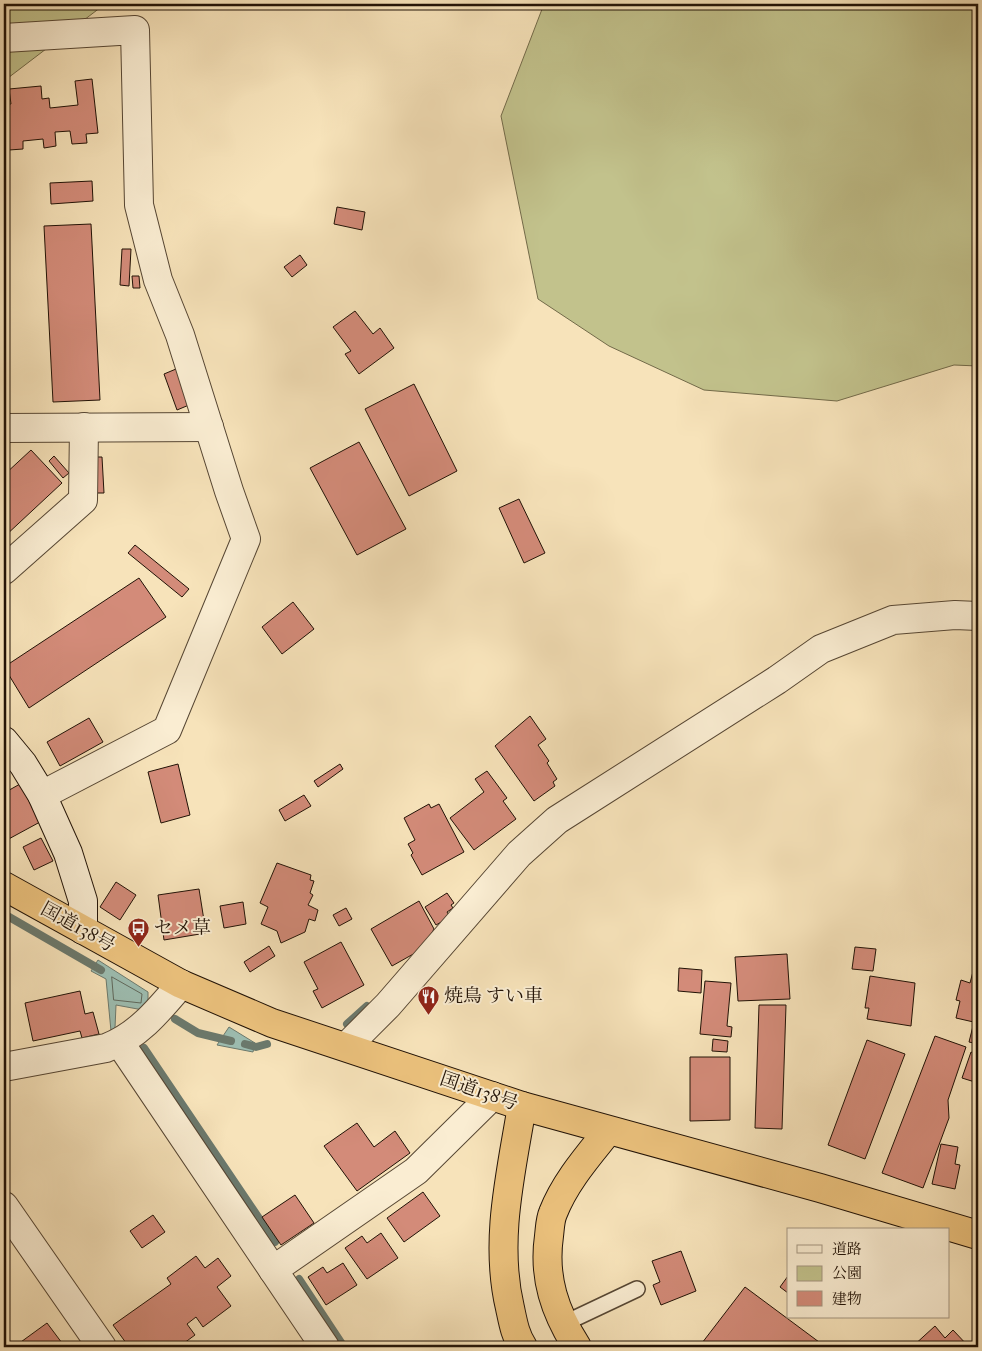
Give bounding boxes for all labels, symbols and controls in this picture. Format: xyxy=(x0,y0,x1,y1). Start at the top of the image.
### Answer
street label: 国道138号 xyxy=(37,898,119,956)
bus stop icon: セメ草 xyxy=(126,916,150,947)
place label: セメ草 xyxy=(154,917,211,939)
restaurant icon: 焼鳥 すい車 xyxy=(416,984,440,1015)
place label: 焼鳥 すい車 xyxy=(444,985,543,1007)
street label: 国道138号 xyxy=(437,1067,521,1115)
legend xyxy=(787,1228,950,1318)
text: 道路 xyxy=(832,1240,862,1258)
text: 公園 xyxy=(832,1264,862,1282)
text: 建物 xyxy=(832,1290,862,1308)

